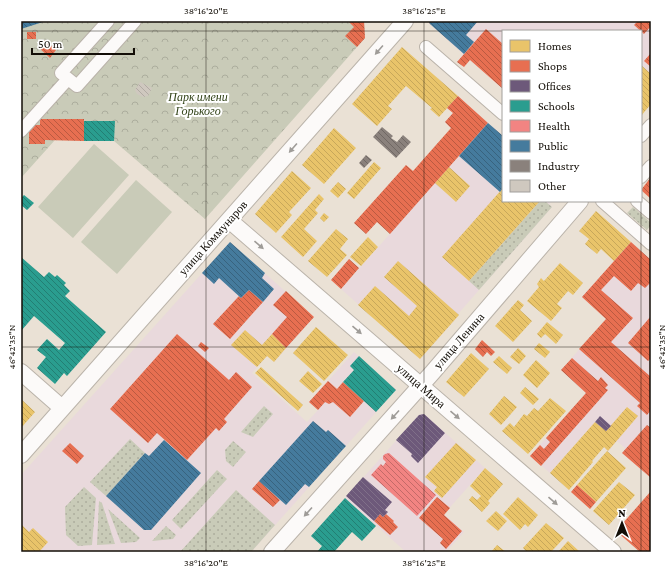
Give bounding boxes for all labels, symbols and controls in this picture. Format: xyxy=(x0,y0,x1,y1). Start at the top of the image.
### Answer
text: 38°16'20"E xyxy=(184,5,229,16)
text: 38°16'25"E xyxy=(402,5,446,16)
scale bar xyxy=(32,30,134,56)
legend xyxy=(502,30,642,202)
text: 50 m xyxy=(38,37,63,51)
text: Homes xyxy=(538,39,572,53)
one-way arrow xyxy=(374,45,383,55)
text: Shops xyxy=(538,59,567,73)
text: Offices xyxy=(538,79,571,93)
park label: Парк имени Горького xyxy=(167,90,228,118)
text: Schools xyxy=(538,99,575,113)
text: Health xyxy=(538,119,571,133)
text: Public xyxy=(538,139,568,153)
one-way arrow xyxy=(288,142,297,153)
text: Industry xyxy=(538,159,580,173)
text: Other xyxy=(538,179,567,193)
street label: улица Коммунаров xyxy=(176,198,250,278)
one-way arrow xyxy=(253,241,264,250)
street label: улица Ленина xyxy=(431,310,488,372)
text: 46°42'35"N xyxy=(6,324,17,369)
text: 46°42'35"N xyxy=(656,324,667,369)
one-way arrow xyxy=(352,326,362,335)
street label: улица Мира xyxy=(394,361,449,412)
one-way arrow xyxy=(390,409,399,420)
one-way arrow xyxy=(450,411,460,420)
one-way arrow xyxy=(548,496,559,505)
north arrow xyxy=(602,503,642,543)
one-way arrow xyxy=(304,506,313,517)
text: N xyxy=(618,507,626,519)
text: 38°16'20"E xyxy=(184,557,229,568)
text: 38°16'25"E xyxy=(402,557,446,568)

